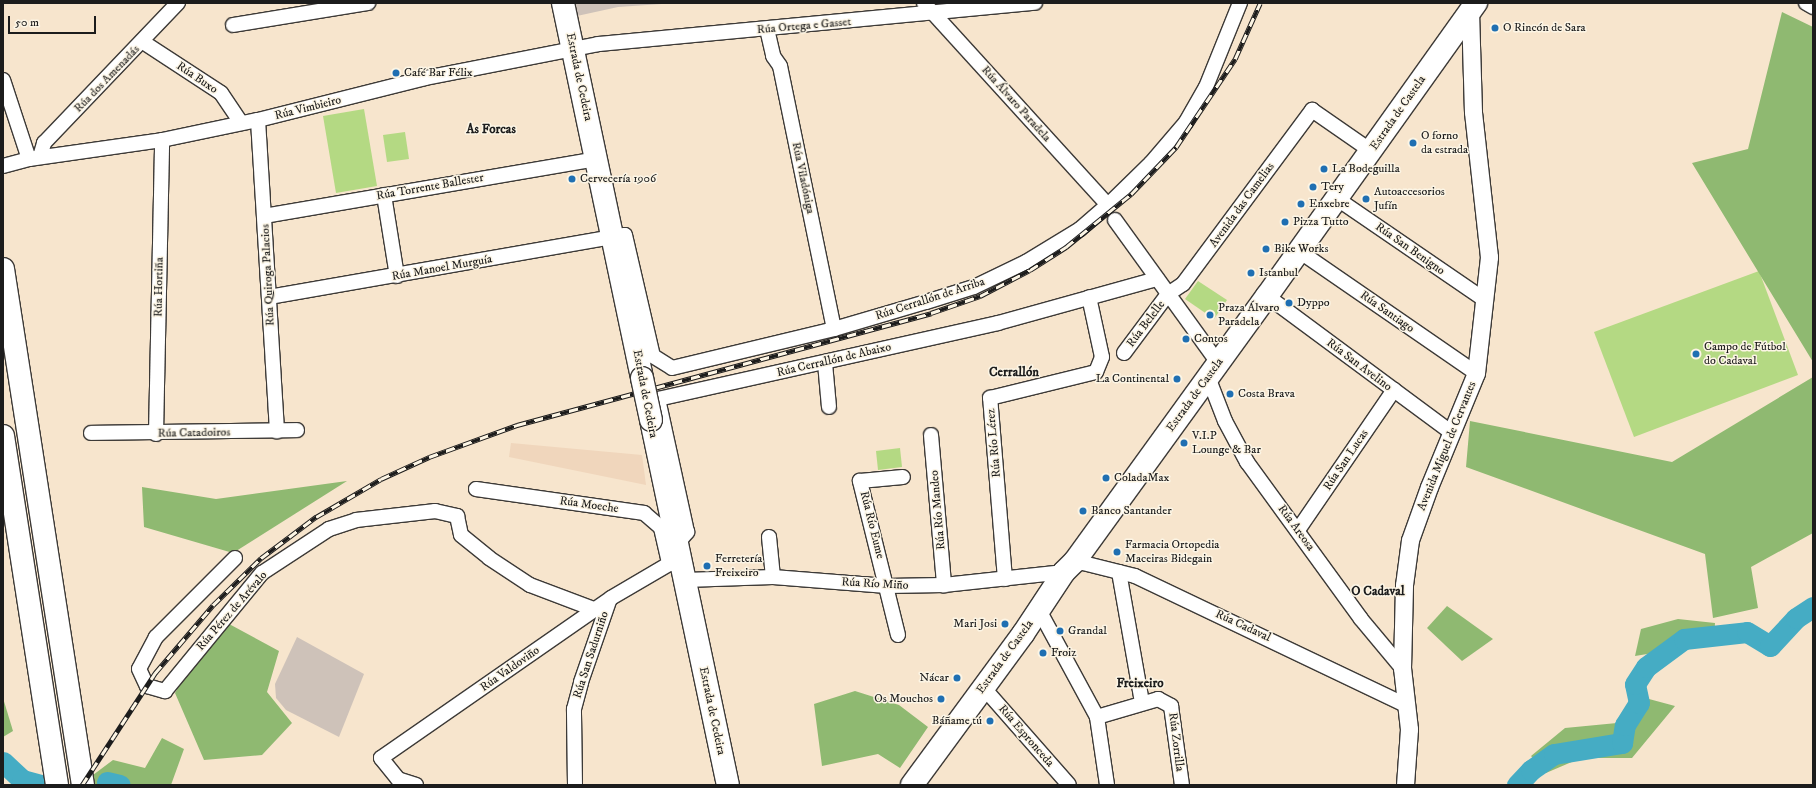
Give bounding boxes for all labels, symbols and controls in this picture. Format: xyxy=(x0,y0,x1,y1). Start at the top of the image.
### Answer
scale bar xyxy=(10,8,98,34)
text: 50 m xyxy=(15,15,39,30)
street label: Rúa Ortega e Gasset xyxy=(756,15,852,37)
place label: O Rincón de Sara xyxy=(1503,21,1586,35)
marker: O Rincón de Sara xyxy=(1490,23,1500,33)
street label: Estrada de Cedeira xyxy=(563,32,595,122)
street label: Rúa dos Amenadás xyxy=(71,42,143,116)
street label: Rúa Buxo xyxy=(174,59,220,97)
street label: Rúa Álvaro Paradela xyxy=(978,63,1054,145)
place label: Café Bar Félix xyxy=(404,66,473,80)
marker: Café Bar Félix xyxy=(391,68,401,78)
street label: Estrada de Castela xyxy=(1367,73,1429,153)
street label: Rúa Vimbieiro xyxy=(273,93,343,123)
district label: As Forcas xyxy=(466,121,516,137)
place label: O forno da estrada xyxy=(1421,129,1468,157)
marker: O forno da estrada xyxy=(1408,138,1418,148)
street label: Rúa Viladóniga xyxy=(788,141,818,215)
street label: Avenida das Camelias xyxy=(1206,160,1278,250)
place label: La Bodeguilla xyxy=(1332,162,1400,176)
marker: La Bodeguilla xyxy=(1319,164,1329,174)
street label: Rúa Torrente Ballester xyxy=(375,170,485,204)
place label: Cervecería 1906 xyxy=(580,172,656,186)
marker: Cervecería 1906 xyxy=(567,174,577,184)
place label: Tery xyxy=(1321,180,1344,194)
marker: Tery xyxy=(1308,182,1318,192)
place label: Autoaccesorios Jufín xyxy=(1374,185,1445,213)
marker: Autoaccesorios Jufín xyxy=(1361,194,1371,204)
place label: Enxebre xyxy=(1309,197,1350,211)
marker: Enxebre xyxy=(1296,199,1306,209)
place label: Pizza Tutto xyxy=(1293,215,1349,229)
marker: Pizza Tutto xyxy=(1280,217,1290,227)
street label: Rúa San Benigno xyxy=(1372,220,1448,278)
street label: Rúa Quiroga Palacios xyxy=(258,224,278,326)
place label: Bike Works xyxy=(1274,242,1329,256)
marker: Bike Works xyxy=(1261,244,1271,254)
street label: Rúa Manoel Murguía xyxy=(391,252,493,284)
street label: Rúa Hortiña xyxy=(151,257,167,317)
place label: Istanbul xyxy=(1259,266,1298,280)
marker: Istanbul xyxy=(1246,268,1256,278)
street label: Rúa Cerrallón de Arriba xyxy=(873,275,987,323)
street label: Rúa Santiago xyxy=(1357,288,1417,336)
place label: Dyppo xyxy=(1297,296,1330,310)
street label: Rúa Belelle xyxy=(1124,298,1168,350)
marker: Dyppo xyxy=(1284,298,1294,308)
place label: Praza Álvaro Paradela xyxy=(1218,301,1279,329)
marker: Praza Álvaro Paradela xyxy=(1205,310,1215,320)
place label: Contos xyxy=(1194,332,1228,346)
marker: Contos xyxy=(1181,334,1191,344)
street label: Rúa San Avelino xyxy=(1323,336,1395,394)
street label: Rúa Cerrallón de Abaixo xyxy=(775,340,893,380)
place label: Campo de Fútbol do Cadaval xyxy=(1704,340,1786,368)
street label: Estrada de Cedeira xyxy=(629,349,661,439)
marker: Campo de Fútbol do Cadaval xyxy=(1691,349,1701,359)
street label: Estrada de Castela xyxy=(1163,355,1227,435)
district label: Cerrallón xyxy=(989,364,1039,380)
place label: La Continental xyxy=(1096,372,1169,386)
marker: La Continental xyxy=(1172,374,1182,384)
street label: Avenida Miguel de Cervantes xyxy=(1414,379,1480,513)
place label: Costa Brava xyxy=(1238,387,1295,401)
marker: Costa Brava xyxy=(1225,389,1235,399)
street label: Rúa Río Lérez xyxy=(984,408,1004,478)
street label: Rúa Catadoiros xyxy=(158,425,230,441)
street label: Rúa San Lucas xyxy=(1320,427,1372,493)
place label: V.I.P Lounge & Bar xyxy=(1192,429,1261,457)
marker: V.I.P Lounge & Bar xyxy=(1179,438,1189,448)
street label: Rúa Río Mandeo xyxy=(927,470,949,550)
place label: ColadaMax xyxy=(1114,471,1170,485)
marker: ColadaMax xyxy=(1101,473,1111,483)
street label: Rúa Río Eume xyxy=(857,490,887,560)
street label: Rúa Moeche xyxy=(559,494,619,516)
street label: Rúa Areosa xyxy=(1274,502,1318,554)
place label: Banco Santander xyxy=(1091,504,1172,518)
marker: Banco Santander xyxy=(1078,506,1088,516)
place label: Farmacia Ortopedia Maceiras Bidegain xyxy=(1125,538,1219,566)
marker: Farmacia Ortopedia Maceiras Bidegain xyxy=(1112,547,1122,557)
place label: Ferretería Freixeiro xyxy=(715,552,762,580)
marker: Ferretería Freixeiro xyxy=(702,561,712,571)
street label: Rúa Pérez de Arévalo xyxy=(193,568,271,654)
street label: Rúa Río Miño xyxy=(841,575,909,593)
district label: O Cadaval xyxy=(1351,583,1405,599)
street label: Rúa Cadaval xyxy=(1213,607,1273,645)
street label: Rúa San Sadurniño xyxy=(570,610,612,700)
place label: Mari Josi xyxy=(953,617,997,631)
street label: Estrada de Castela xyxy=(973,617,1037,697)
marker: Mari Josi xyxy=(1000,619,1010,629)
place label: Grandal xyxy=(1068,624,1107,638)
marker: Grandal xyxy=(1055,626,1065,636)
street label: Rúa Valdoviño xyxy=(478,643,542,695)
place label: Froiz xyxy=(1051,646,1076,660)
marker: Froiz xyxy=(1038,648,1048,658)
street label: Estrada de Cedeira xyxy=(696,666,728,756)
place label: Nácar xyxy=(920,671,949,685)
marker: Nácar xyxy=(952,673,962,683)
district label: Freixeiro xyxy=(1116,675,1164,691)
place label: Os Mouchos xyxy=(874,692,933,706)
marker: Os Mouchos xyxy=(936,694,946,704)
street label: Rúa Espronceda xyxy=(995,702,1057,770)
street label: Rúa Zorrilla xyxy=(1165,712,1187,772)
place label: Báñame tú xyxy=(932,714,982,728)
marker: Báñame tú xyxy=(985,716,995,726)

